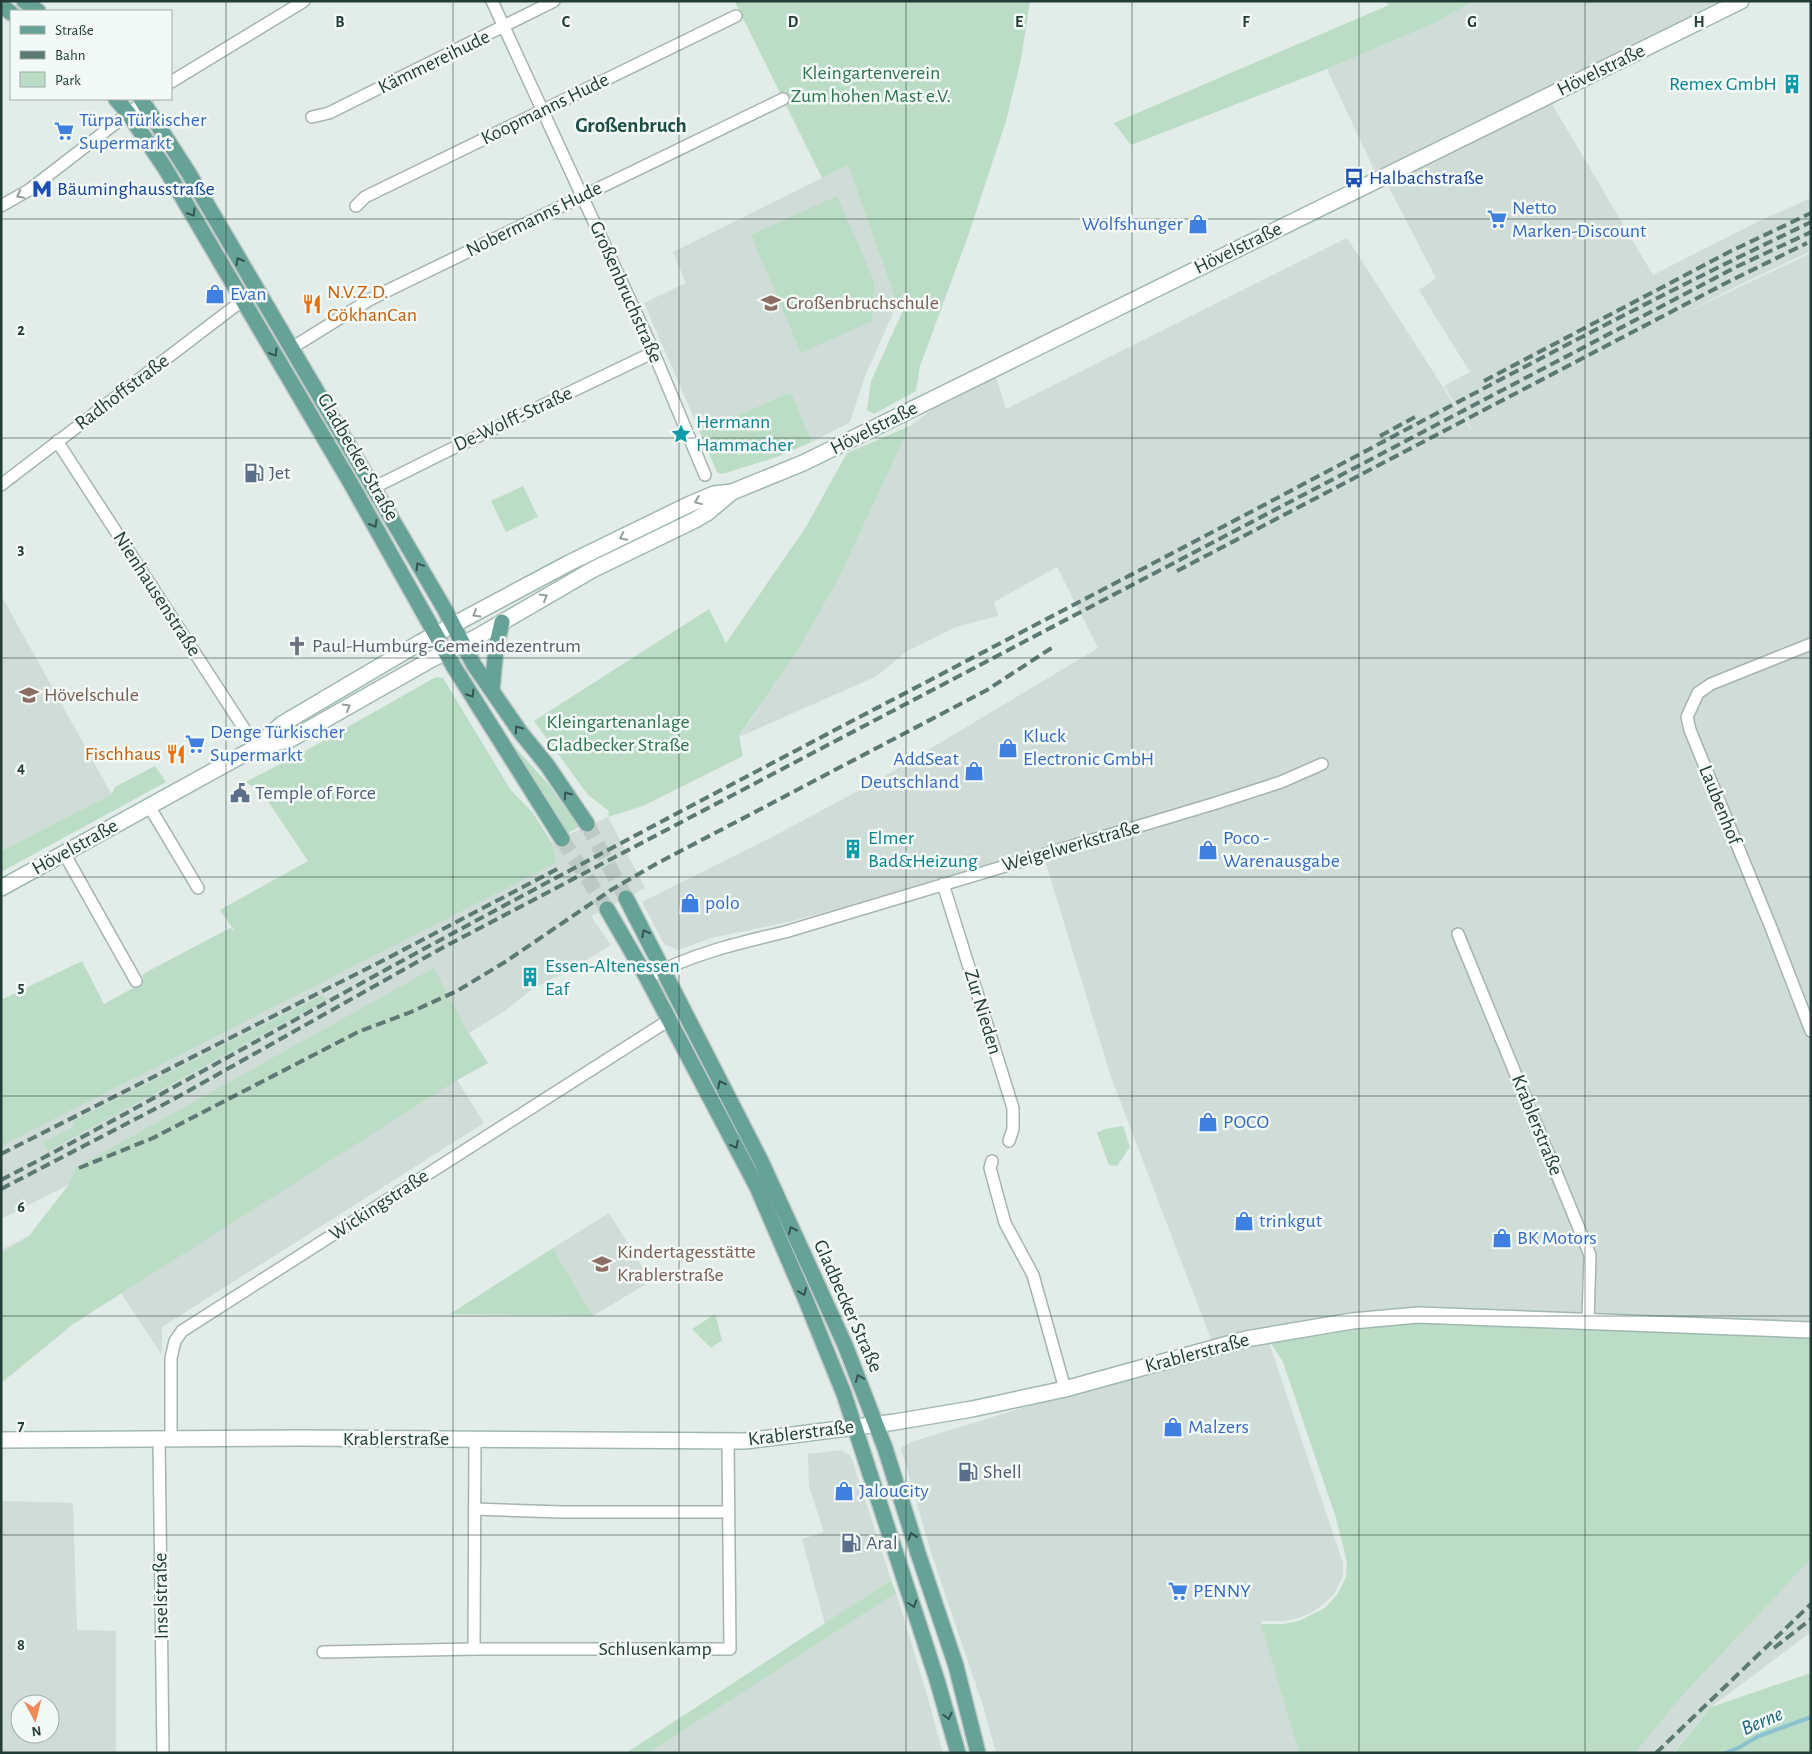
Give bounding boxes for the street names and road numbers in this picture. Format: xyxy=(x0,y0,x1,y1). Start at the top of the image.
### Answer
street label: Kämmereihude xyxy=(375,26,493,98)
street label: Hövelstraße xyxy=(1554,40,1648,100)
street label: Koopmanns Hude xyxy=(478,69,612,149)
street label: Nobermanns Hude xyxy=(463,177,605,261)
street label: Großenbruchstraße xyxy=(586,218,666,366)
street label: Hövelstraße xyxy=(1191,218,1285,278)
street label: Radhoffstraße xyxy=(71,350,173,434)
street label: De-Wolff-Straße xyxy=(451,383,575,455)
street label: Gladbecker Straße xyxy=(314,390,402,524)
street label: Hövelstraße xyxy=(827,398,921,458)
street label: Nienhausenstraße xyxy=(109,528,205,660)
street label: Laubenhof xyxy=(1695,763,1745,848)
street label: Hövelstraße xyxy=(29,815,121,879)
street label: Weigelwerkstraße xyxy=(1000,817,1142,875)
street label: Zur Nieden xyxy=(961,967,1005,1057)
street label: Krablerstraße xyxy=(1508,1072,1566,1178)
street label: Wickingstraße xyxy=(326,1166,432,1244)
street label: Gladbecker Straße xyxy=(810,1237,886,1375)
street label: Krablerstraße xyxy=(1143,1330,1251,1376)
street label: Krablerstraße xyxy=(747,1417,855,1449)
street label: Krablerstraße xyxy=(343,1429,449,1449)
street label: Inselstraße xyxy=(150,1553,172,1639)
street label: Schlusenkamp xyxy=(598,1639,712,1659)

